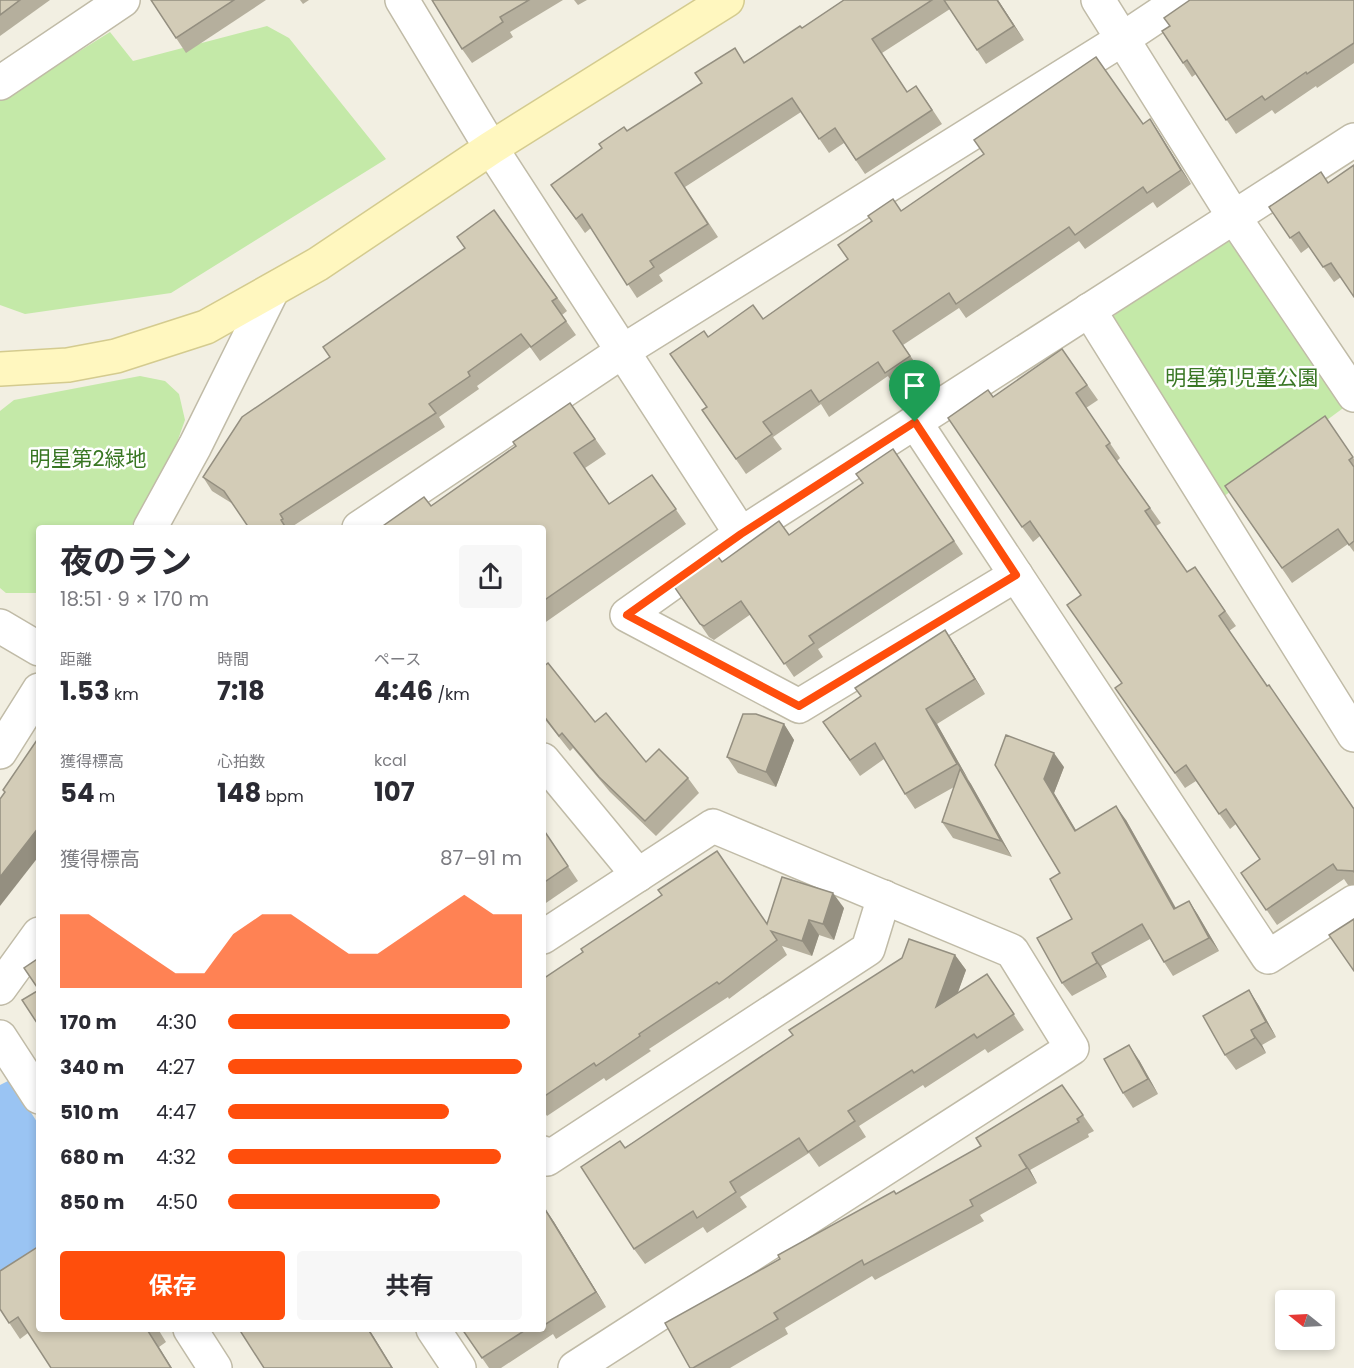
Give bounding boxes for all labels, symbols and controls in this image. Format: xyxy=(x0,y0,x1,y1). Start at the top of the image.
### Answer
pin xyxy=(889,360,940,422)
park label: 明星第1児童公園 xyxy=(1165,363,1319,392)
icon: arrive xyxy=(898,369,931,402)
park label: 明星第2緑地 xyxy=(29,444,147,473)
text: 夜のラン xyxy=(60,538,192,585)
button: share xyxy=(459,545,522,608)
text: 18:51 · 9 × 170 m xyxy=(60,585,209,613)
text: 距離 xyxy=(60,648,92,671)
text: 時間 xyxy=(217,648,249,671)
text: ペース xyxy=(374,648,421,671)
text: 1.53 xyxy=(60,673,110,709)
text: 7:18 xyxy=(217,673,265,709)
text: 4:46 xyxy=(374,673,433,709)
text: km xyxy=(110,683,139,706)
text: /km xyxy=(433,683,470,706)
text: kcal xyxy=(374,749,407,772)
text: 獲得標高 xyxy=(60,750,124,773)
text: 心拍数 xyxy=(217,750,265,773)
text: 107 xyxy=(374,774,415,810)
text: 54 xyxy=(60,775,95,811)
text: 148 xyxy=(217,775,261,811)
text: m xyxy=(95,785,115,808)
text: bpm xyxy=(261,785,304,808)
text: 87–91 m xyxy=(440,844,522,872)
text: 獲得標高 xyxy=(60,845,140,873)
text: 170 m xyxy=(60,1008,117,1036)
text: 4:30 xyxy=(156,1008,197,1036)
text: 340 m xyxy=(60,1053,124,1081)
text: 4:27 xyxy=(156,1053,195,1081)
text: 510 m xyxy=(60,1098,119,1126)
text: 4:47 xyxy=(156,1098,196,1126)
text: 680 m xyxy=(60,1143,124,1171)
text: 4:32 xyxy=(156,1143,196,1171)
text: 850 m xyxy=(60,1188,124,1216)
text: 4:50 xyxy=(156,1188,198,1216)
button: 保存 xyxy=(60,1251,285,1320)
button: 共有 xyxy=(297,1251,522,1320)
north arrow xyxy=(1275,1290,1335,1350)
map controls xyxy=(1275,1290,1335,1350)

